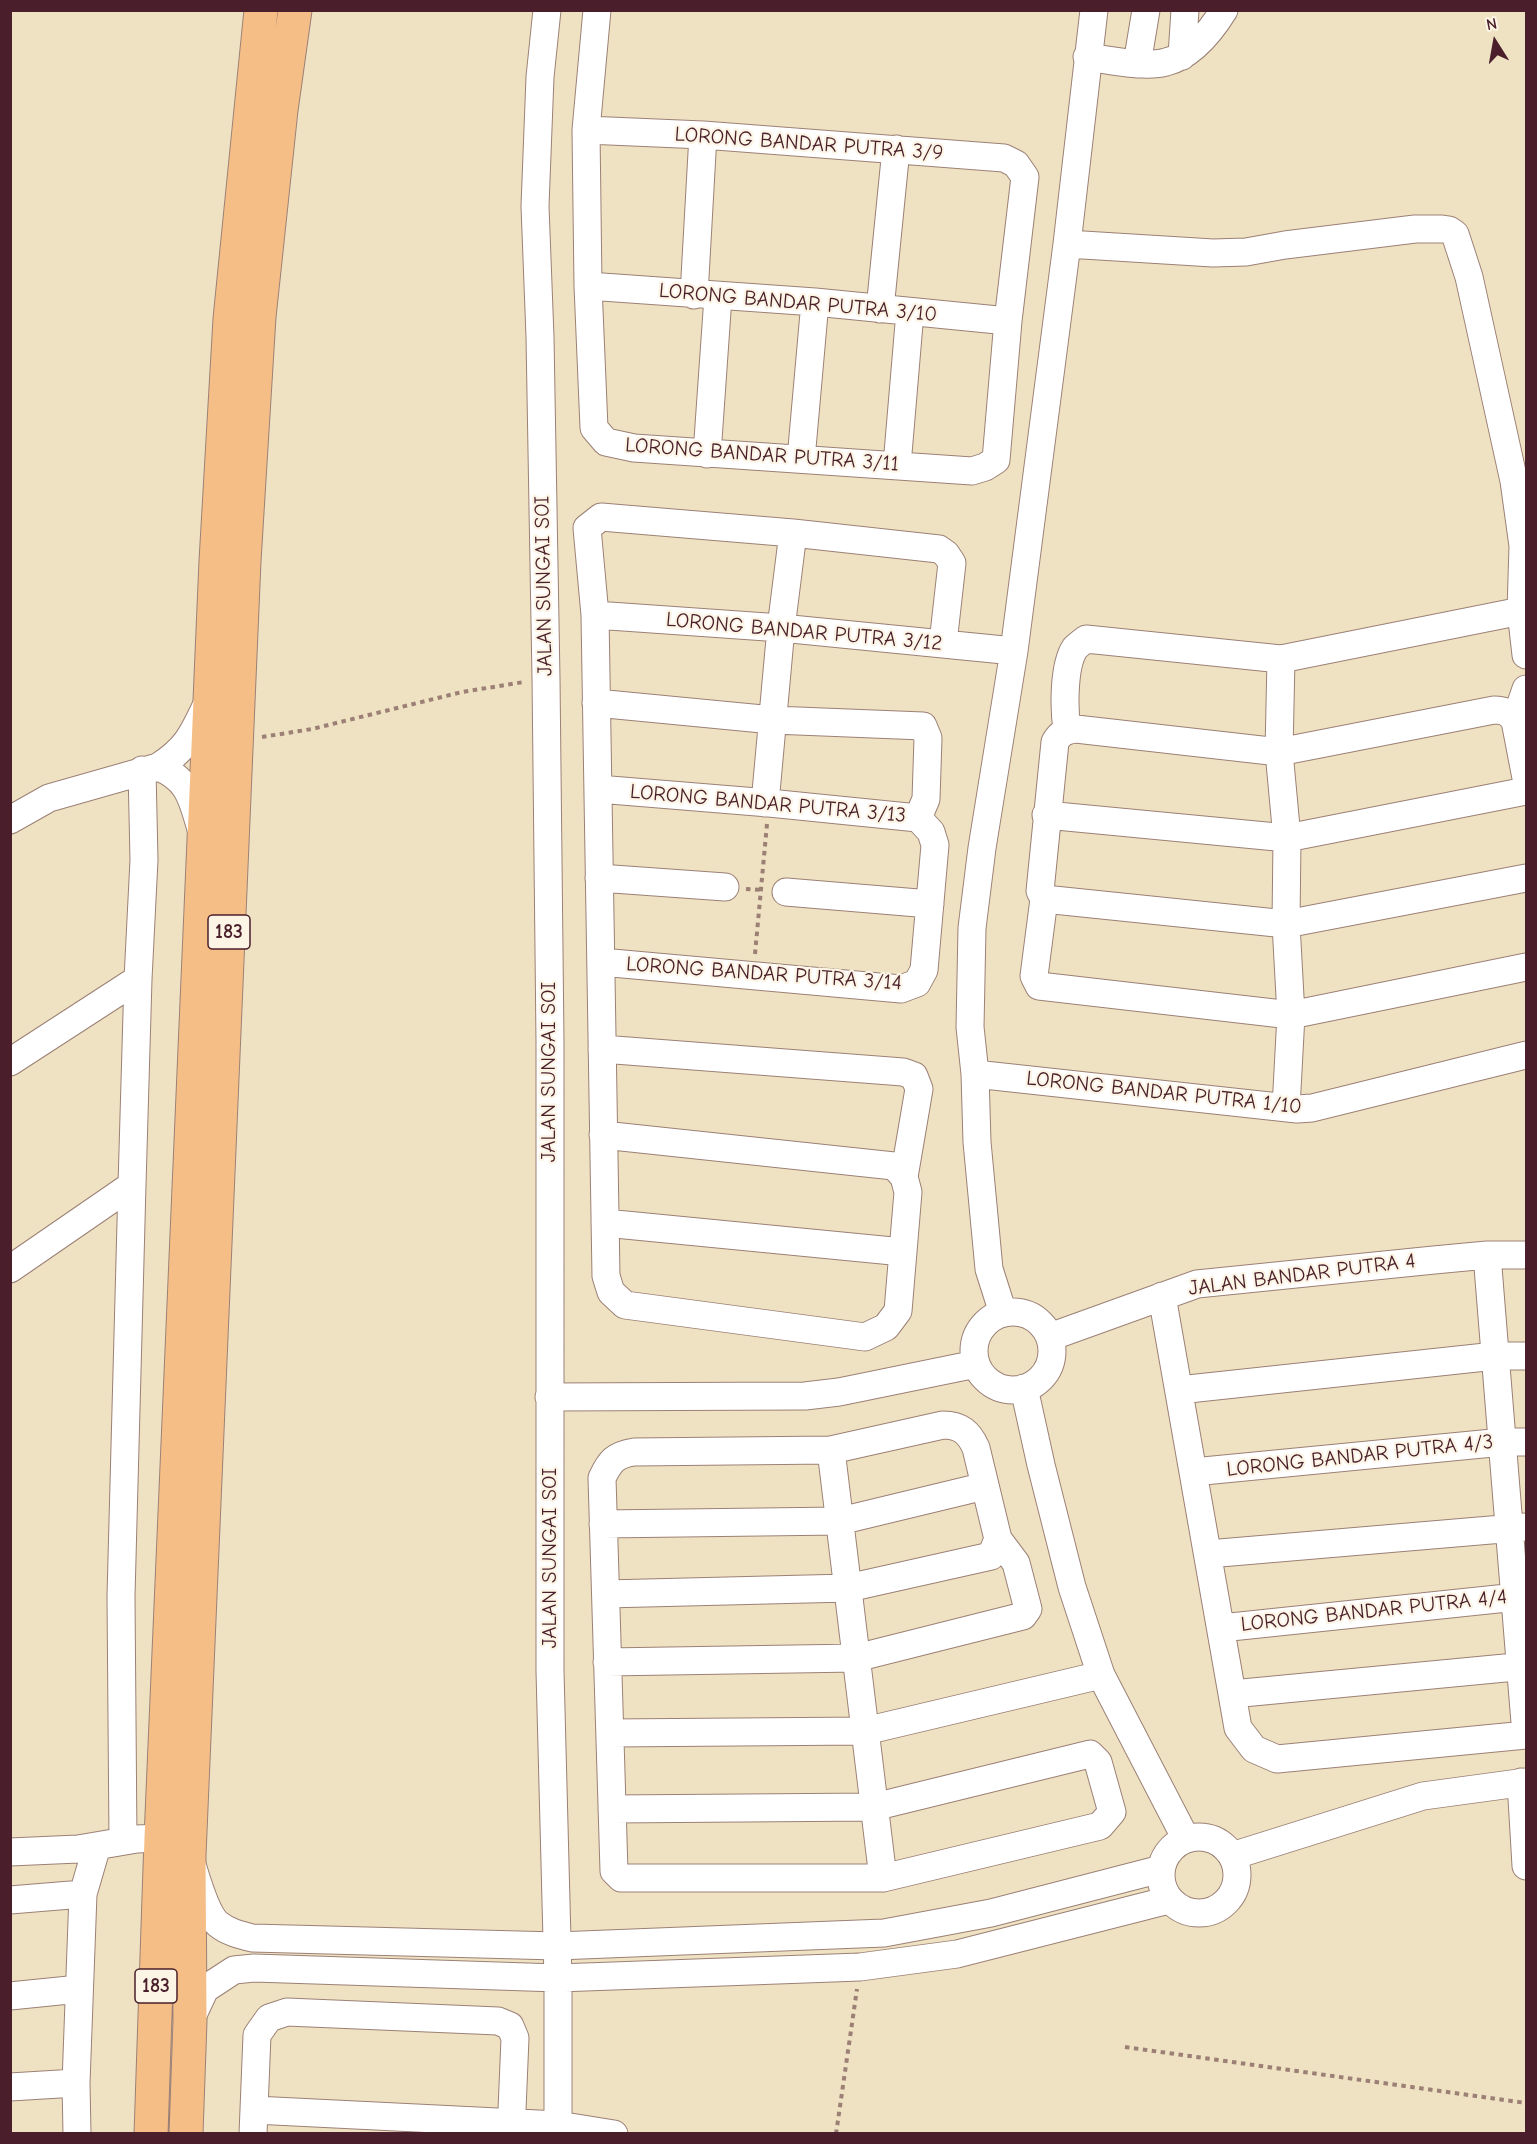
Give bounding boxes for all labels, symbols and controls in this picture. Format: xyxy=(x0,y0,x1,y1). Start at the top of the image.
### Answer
north arrow xyxy=(1465,12,1525,72)
text: N xyxy=(1485,15,1498,34)
street label: LORONG BANDAR PUTRA 3/9 xyxy=(674,122,944,166)
street label: LORONG BANDAR PUTRA 3/10 xyxy=(658,278,938,328)
street label: LORONG BANDAR PUTRA 3/11 xyxy=(624,433,900,477)
street label: JALAN SUNGAI SOI xyxy=(530,496,558,676)
street label: LORONG BANDAR PUTRA 3/12 xyxy=(665,607,943,657)
street label: LORONG BANDAR PUTRA 3/13 xyxy=(629,779,907,829)
road number: 183 xyxy=(208,915,250,949)
street label: LORONG BANDAR PUTRA 3/14 xyxy=(625,952,903,996)
street label: JALAN SUNGAI SOI xyxy=(536,982,562,1162)
street label: LORONG BANDAR PUTRA 1/10 xyxy=(1025,1066,1303,1120)
street label: JALAN BANDAR PUTRA 4 xyxy=(1187,1249,1417,1301)
street label: LORONG BANDAR PUTRA 4/3 xyxy=(1225,1429,1495,1483)
street label: JALAN SUNGAI SOI xyxy=(537,1468,563,1648)
street label: LORONG BANDAR PUTRA 4/4 xyxy=(1240,1584,1508,1638)
road number: 183 xyxy=(135,1969,177,2003)

